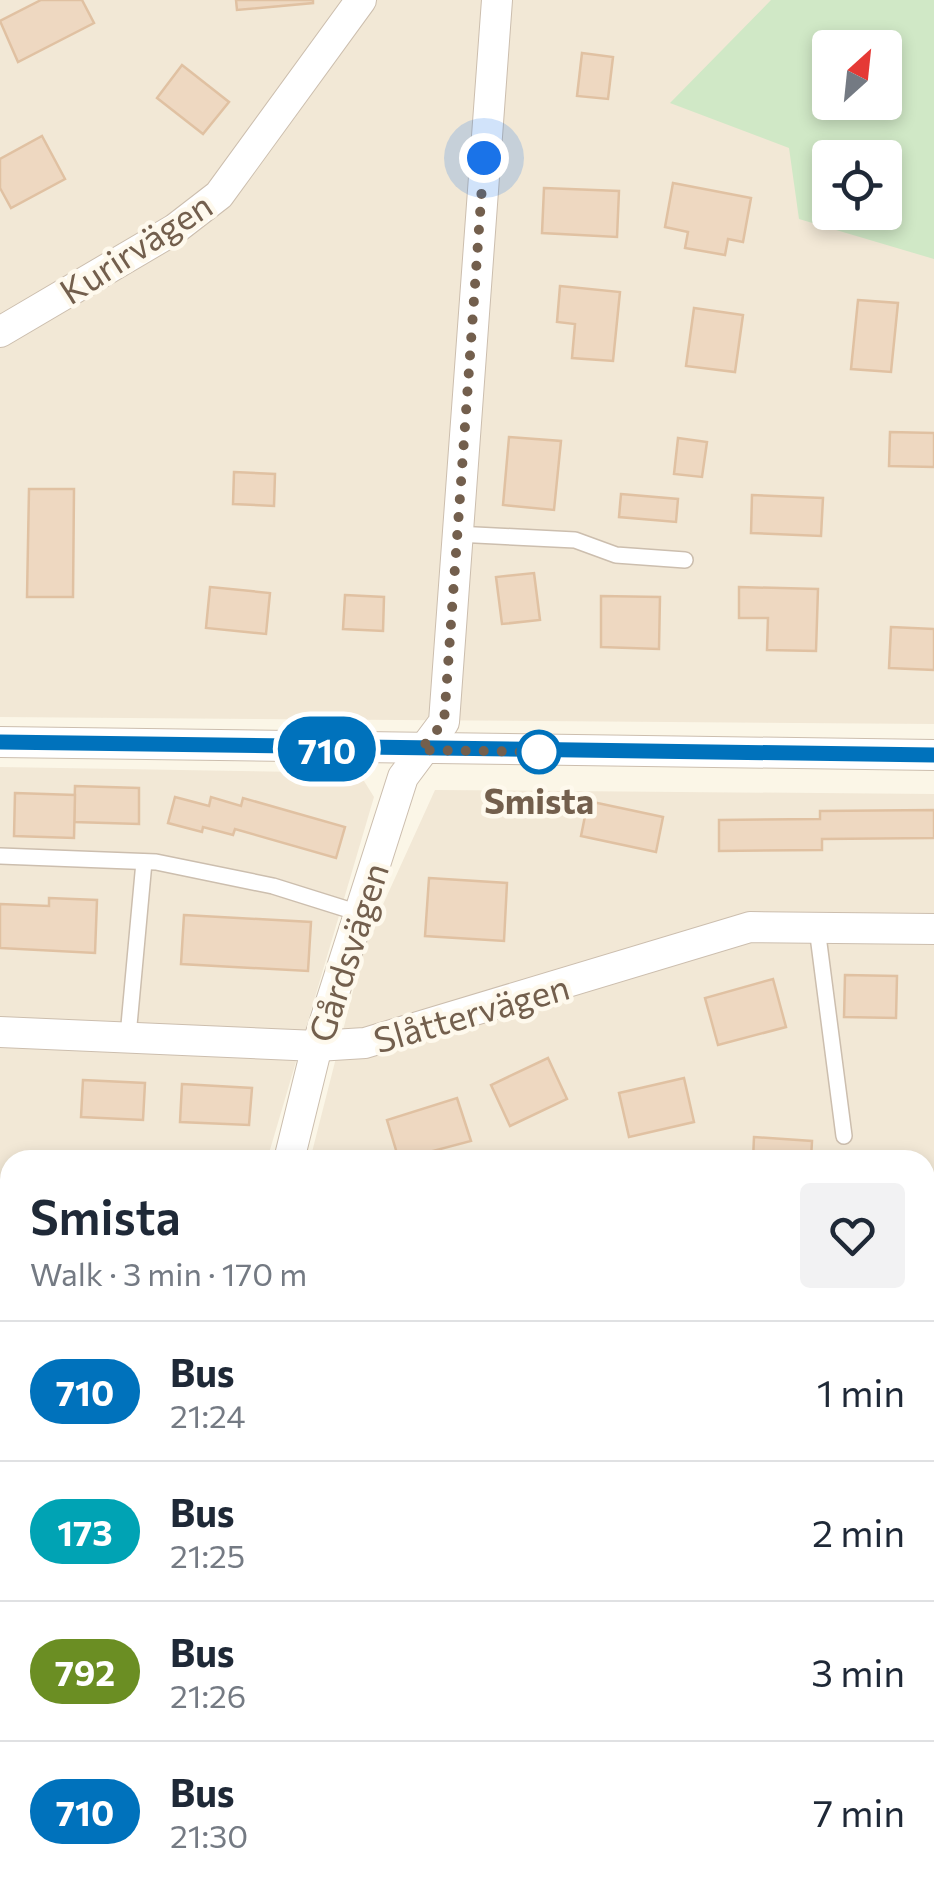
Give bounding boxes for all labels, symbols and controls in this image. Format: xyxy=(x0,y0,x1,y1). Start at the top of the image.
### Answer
north arrow xyxy=(812,30,902,120)
map controls xyxy=(812,30,902,230)
your location xyxy=(459,133,509,183)
button: locate xyxy=(812,140,902,230)
street label: Kurirvägen xyxy=(51,182,219,312)
line badge: 710 xyxy=(270,716,384,782)
text: 710 xyxy=(298,728,356,771)
marker: Smista xyxy=(518,731,560,773)
place label: Smista xyxy=(484,778,594,821)
street label: Gårdsvägen xyxy=(298,857,396,1047)
street label: Slåttervägen xyxy=(368,964,574,1060)
button: heart xyxy=(800,1183,905,1288)
text: Smista xyxy=(30,1186,181,1245)
text: Walk · 3 min · 170 m xyxy=(30,1253,307,1293)
text: Bus xyxy=(170,1348,235,1395)
text: 1 min xyxy=(817,1368,905,1415)
text: 710 xyxy=(56,1370,114,1413)
text: 21:24 xyxy=(170,1395,245,1435)
text: Bus xyxy=(170,1488,235,1535)
text: 2 min xyxy=(812,1508,905,1555)
text: 173 xyxy=(57,1510,113,1553)
text: 21:25 xyxy=(170,1535,245,1575)
text: Bus xyxy=(170,1628,235,1675)
text: 3 min xyxy=(811,1648,905,1695)
text: 792 xyxy=(55,1650,115,1693)
text: 21:26 xyxy=(170,1675,246,1715)
text: Bus xyxy=(170,1768,235,1815)
text: 7 min xyxy=(813,1788,905,1835)
text: 710 xyxy=(56,1790,114,1833)
text: 21:30 xyxy=(170,1815,248,1855)

